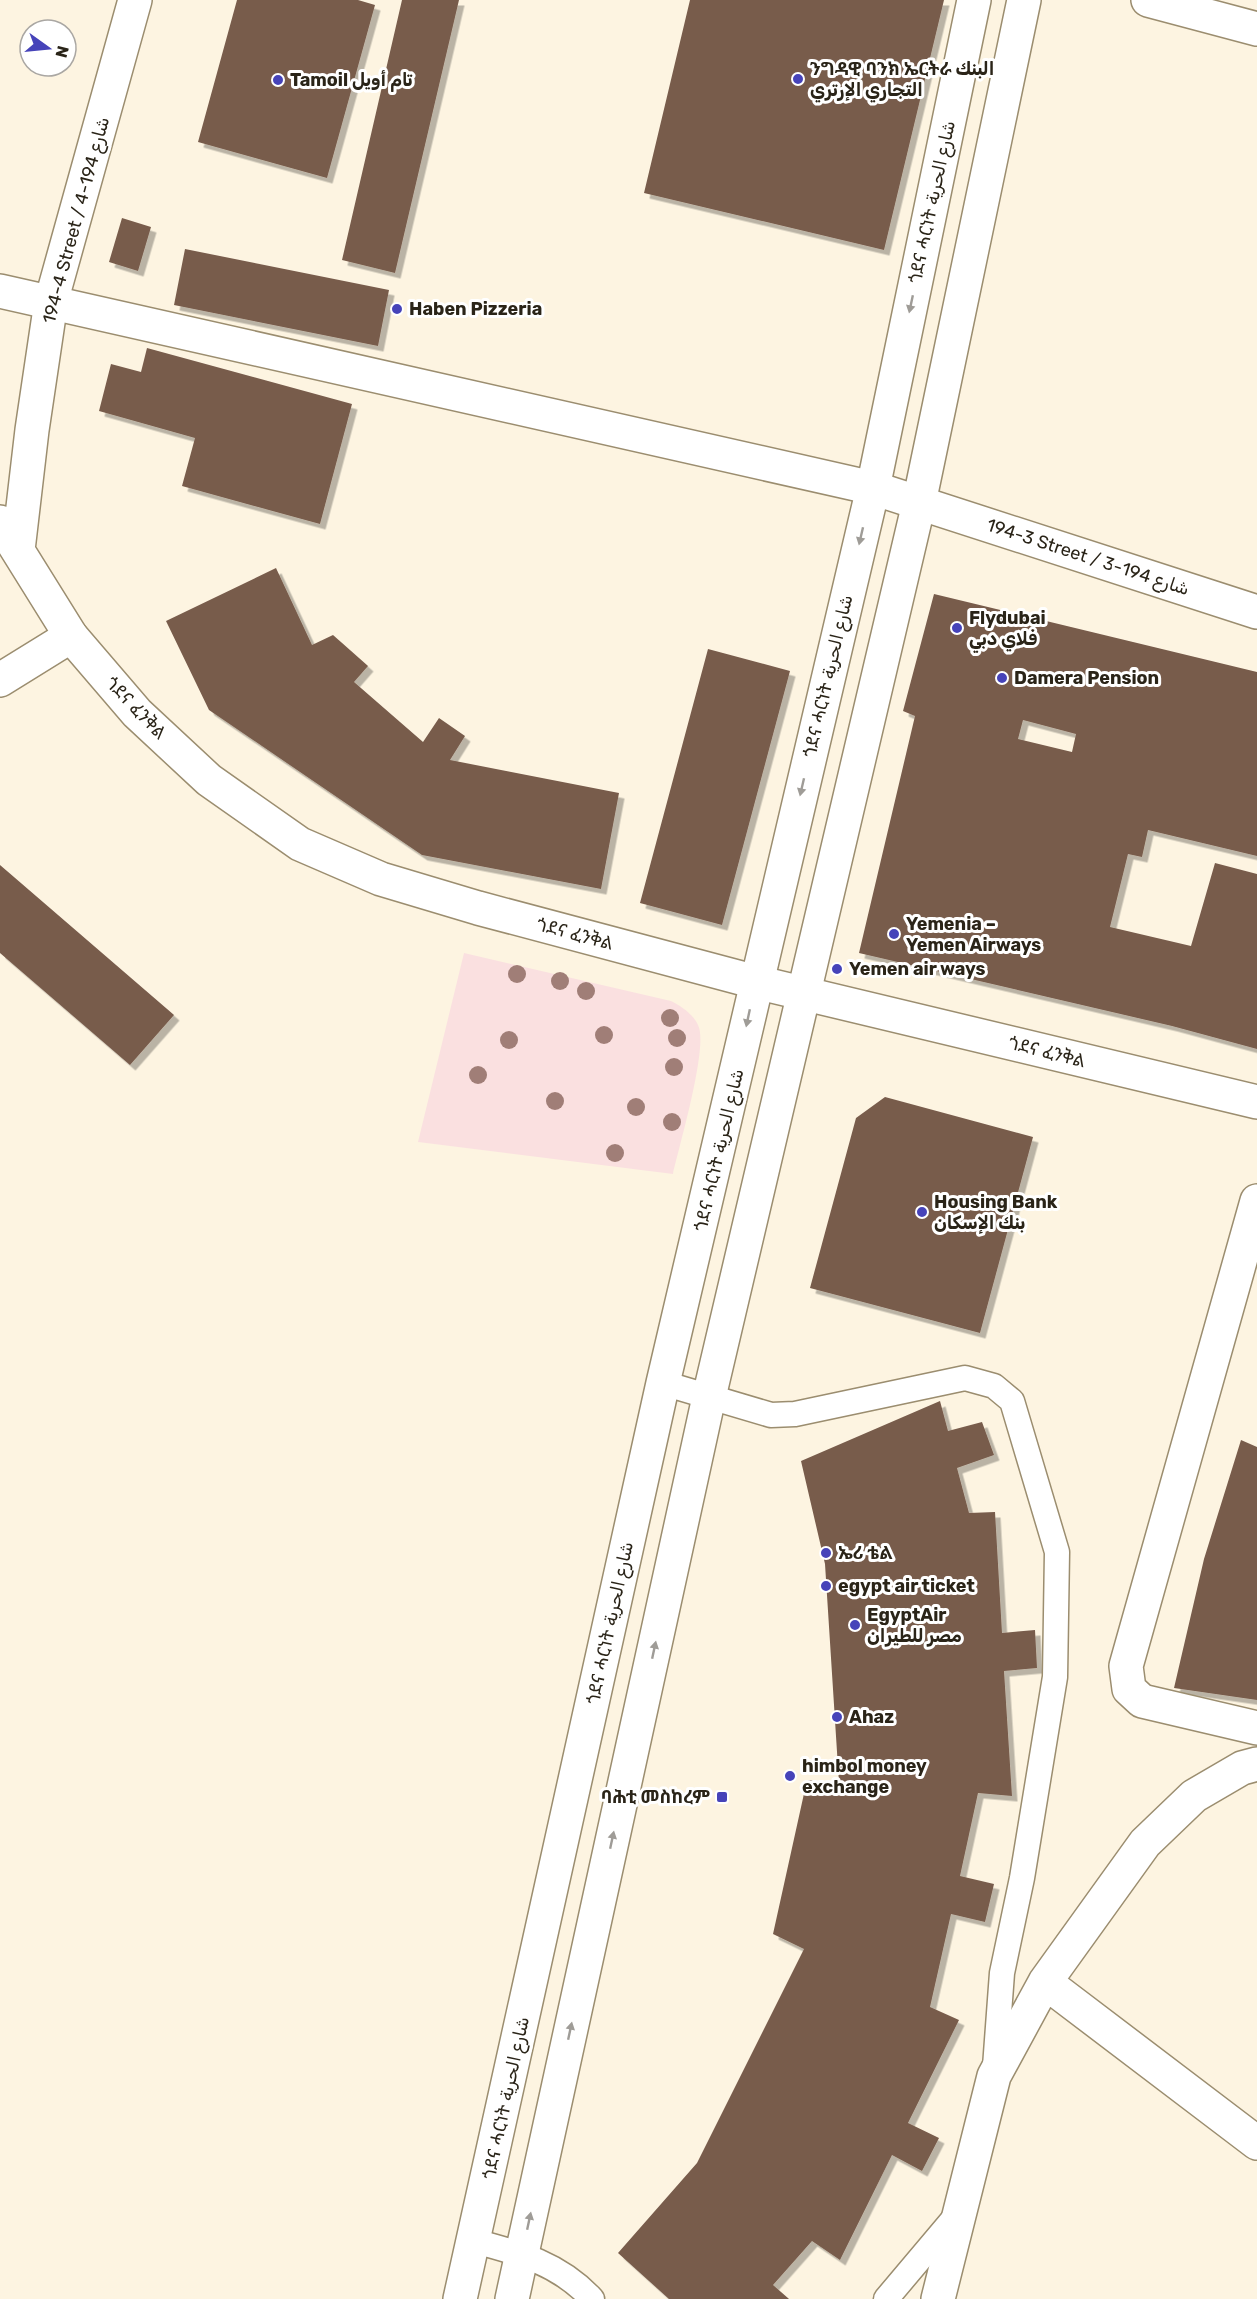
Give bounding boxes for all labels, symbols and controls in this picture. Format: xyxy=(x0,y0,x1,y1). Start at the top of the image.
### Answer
north arrow xyxy=(18,18,78,78)
text: N xyxy=(51,44,73,60)
place label: ንግዳዊ ባንክ ኤርትራ البنك التجاري الإرتري xyxy=(810,58,994,103)
place label: Tamoil تام أويل xyxy=(290,69,413,92)
marker: ንግዳዊ ባንክ ኤርትራ البنك التجاري الإرتري xyxy=(791,72,805,86)
marker: Tamoil تام أويل xyxy=(271,73,285,87)
street label: 194-4 Street / شارع 194-4 xyxy=(38,114,115,326)
street label: ጎደና ሓርነት شارع الحرية xyxy=(904,119,961,286)
one-way arrow xyxy=(906,295,915,314)
place label: Haben Pizzeria xyxy=(409,298,542,320)
marker: Haben Pizzeria xyxy=(390,302,404,316)
street label: 194-3 Street / شارع 194-3 xyxy=(984,514,1192,601)
one-way arrow xyxy=(856,526,866,545)
street label: ጎደና ሓርነት شارع الحرية xyxy=(799,593,858,760)
place label: Flydubai فلاي دبي xyxy=(969,607,1046,653)
marker: Flydubai فلاي دبي xyxy=(950,621,964,635)
place label: Damera Pension xyxy=(1014,667,1159,689)
marker: Damera Pension xyxy=(995,671,1009,685)
street label: ጎደና ፈንቅል xyxy=(101,672,171,744)
one-way arrow xyxy=(797,778,806,797)
street label: ጎደና ፈንቅል xyxy=(534,913,616,955)
place label: Yemenia – Yemen Airways xyxy=(906,913,1041,956)
marker: Yemenia – Yemen Airways xyxy=(887,927,901,941)
place label: Yemen air ways xyxy=(849,958,986,980)
marker: Yemen air ways xyxy=(830,962,844,976)
one-way arrow xyxy=(743,1008,752,1027)
street label: ጎደና ፈንቅል xyxy=(1006,1032,1088,1072)
street label: ጎደና ሓርነት شارع الحرية xyxy=(690,1067,749,1234)
place label: Housing Bank بنك الإسكان xyxy=(934,1191,1058,1234)
marker: Housing Bank بنك الإسكان xyxy=(915,1205,929,1219)
street label: ጎደና ሓርነት شارع الحرية xyxy=(582,1540,639,1707)
place label: ኤሪ ቴል xyxy=(838,1542,893,1564)
marker: ኤሪ ቴል xyxy=(819,1546,833,1560)
place label: egypt air ticket xyxy=(838,1575,975,1597)
marker: egypt air ticket xyxy=(819,1579,833,1593)
place label: EgyptAir مصر للطيران xyxy=(867,1604,962,1647)
marker: EgyptAir مصر للطيران xyxy=(848,1618,862,1632)
one-way arrow xyxy=(649,1640,659,1659)
place label: Ahaz xyxy=(849,1706,894,1728)
marker: Ahaz xyxy=(830,1710,844,1724)
place label: himbol money exchange xyxy=(802,1755,927,1798)
marker: himbol money exchange xyxy=(783,1769,797,1783)
place label: ባሕቲ መስከረም xyxy=(601,1786,710,1808)
marker: ባሕቲ መስከረም xyxy=(715,1790,729,1804)
one-way arrow xyxy=(608,1830,617,1849)
street label: ጎደና ሓርነት شارع الحرية xyxy=(478,2015,535,2182)
one-way arrow xyxy=(566,2021,576,2040)
one-way arrow xyxy=(524,2212,534,2230)

